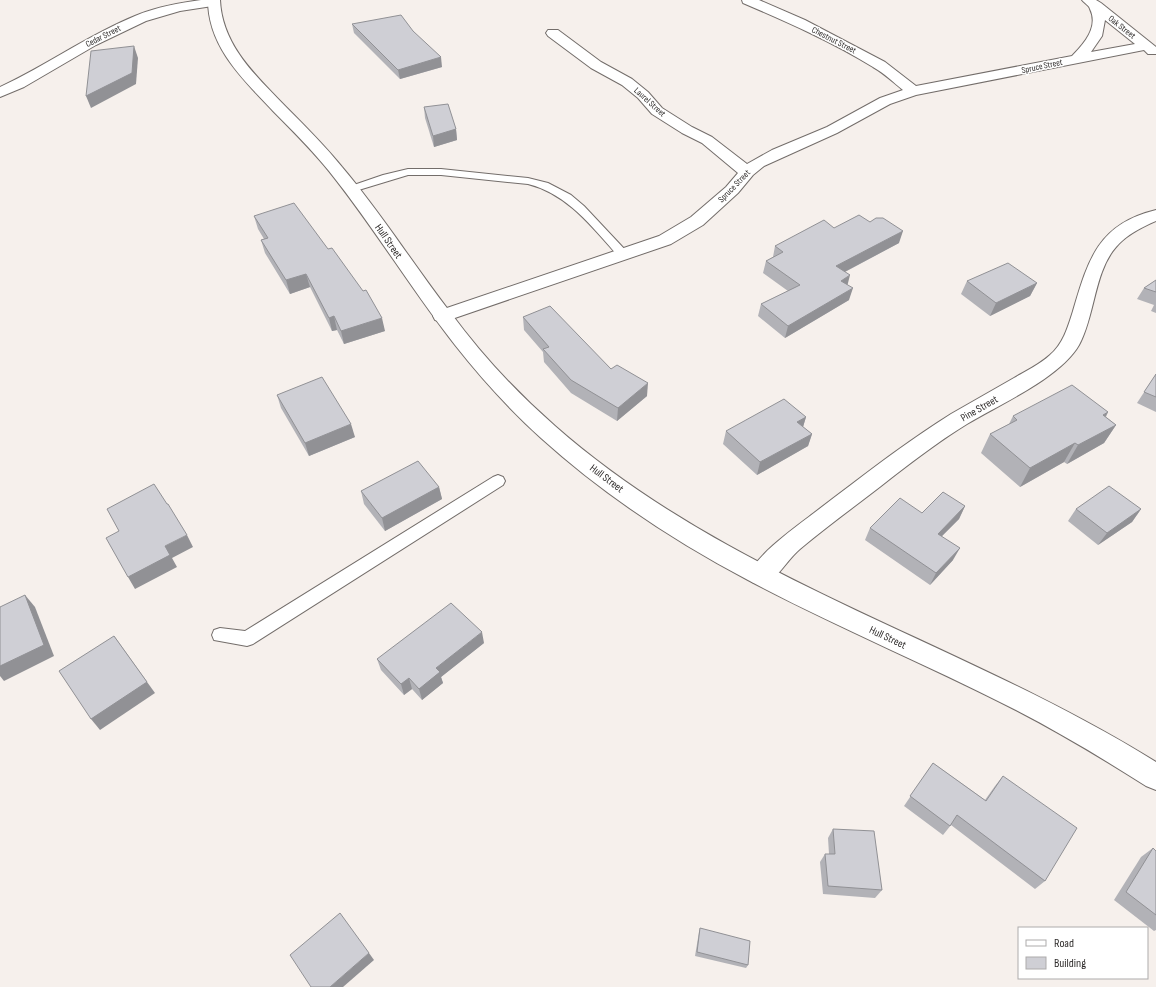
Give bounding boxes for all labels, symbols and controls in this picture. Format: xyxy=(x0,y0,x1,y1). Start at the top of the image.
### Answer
street label: Oak Street xyxy=(1106,13,1138,42)
street label: Cedar Street xyxy=(84,23,123,50)
street label: Chestnut Street xyxy=(810,25,858,56)
street label: Spruce Street xyxy=(1021,57,1064,76)
street label: Laurel Street xyxy=(632,85,668,120)
street label: Spruce Street xyxy=(716,167,753,205)
street label: Hull Street xyxy=(372,221,406,262)
street label: Pine Street xyxy=(958,392,1001,424)
street label: Hull Street xyxy=(587,461,627,496)
street label: Hull Street xyxy=(867,623,909,652)
legend xyxy=(1018,927,1148,979)
text: Road xyxy=(1054,936,1074,951)
text: Building xyxy=(1054,956,1086,971)

